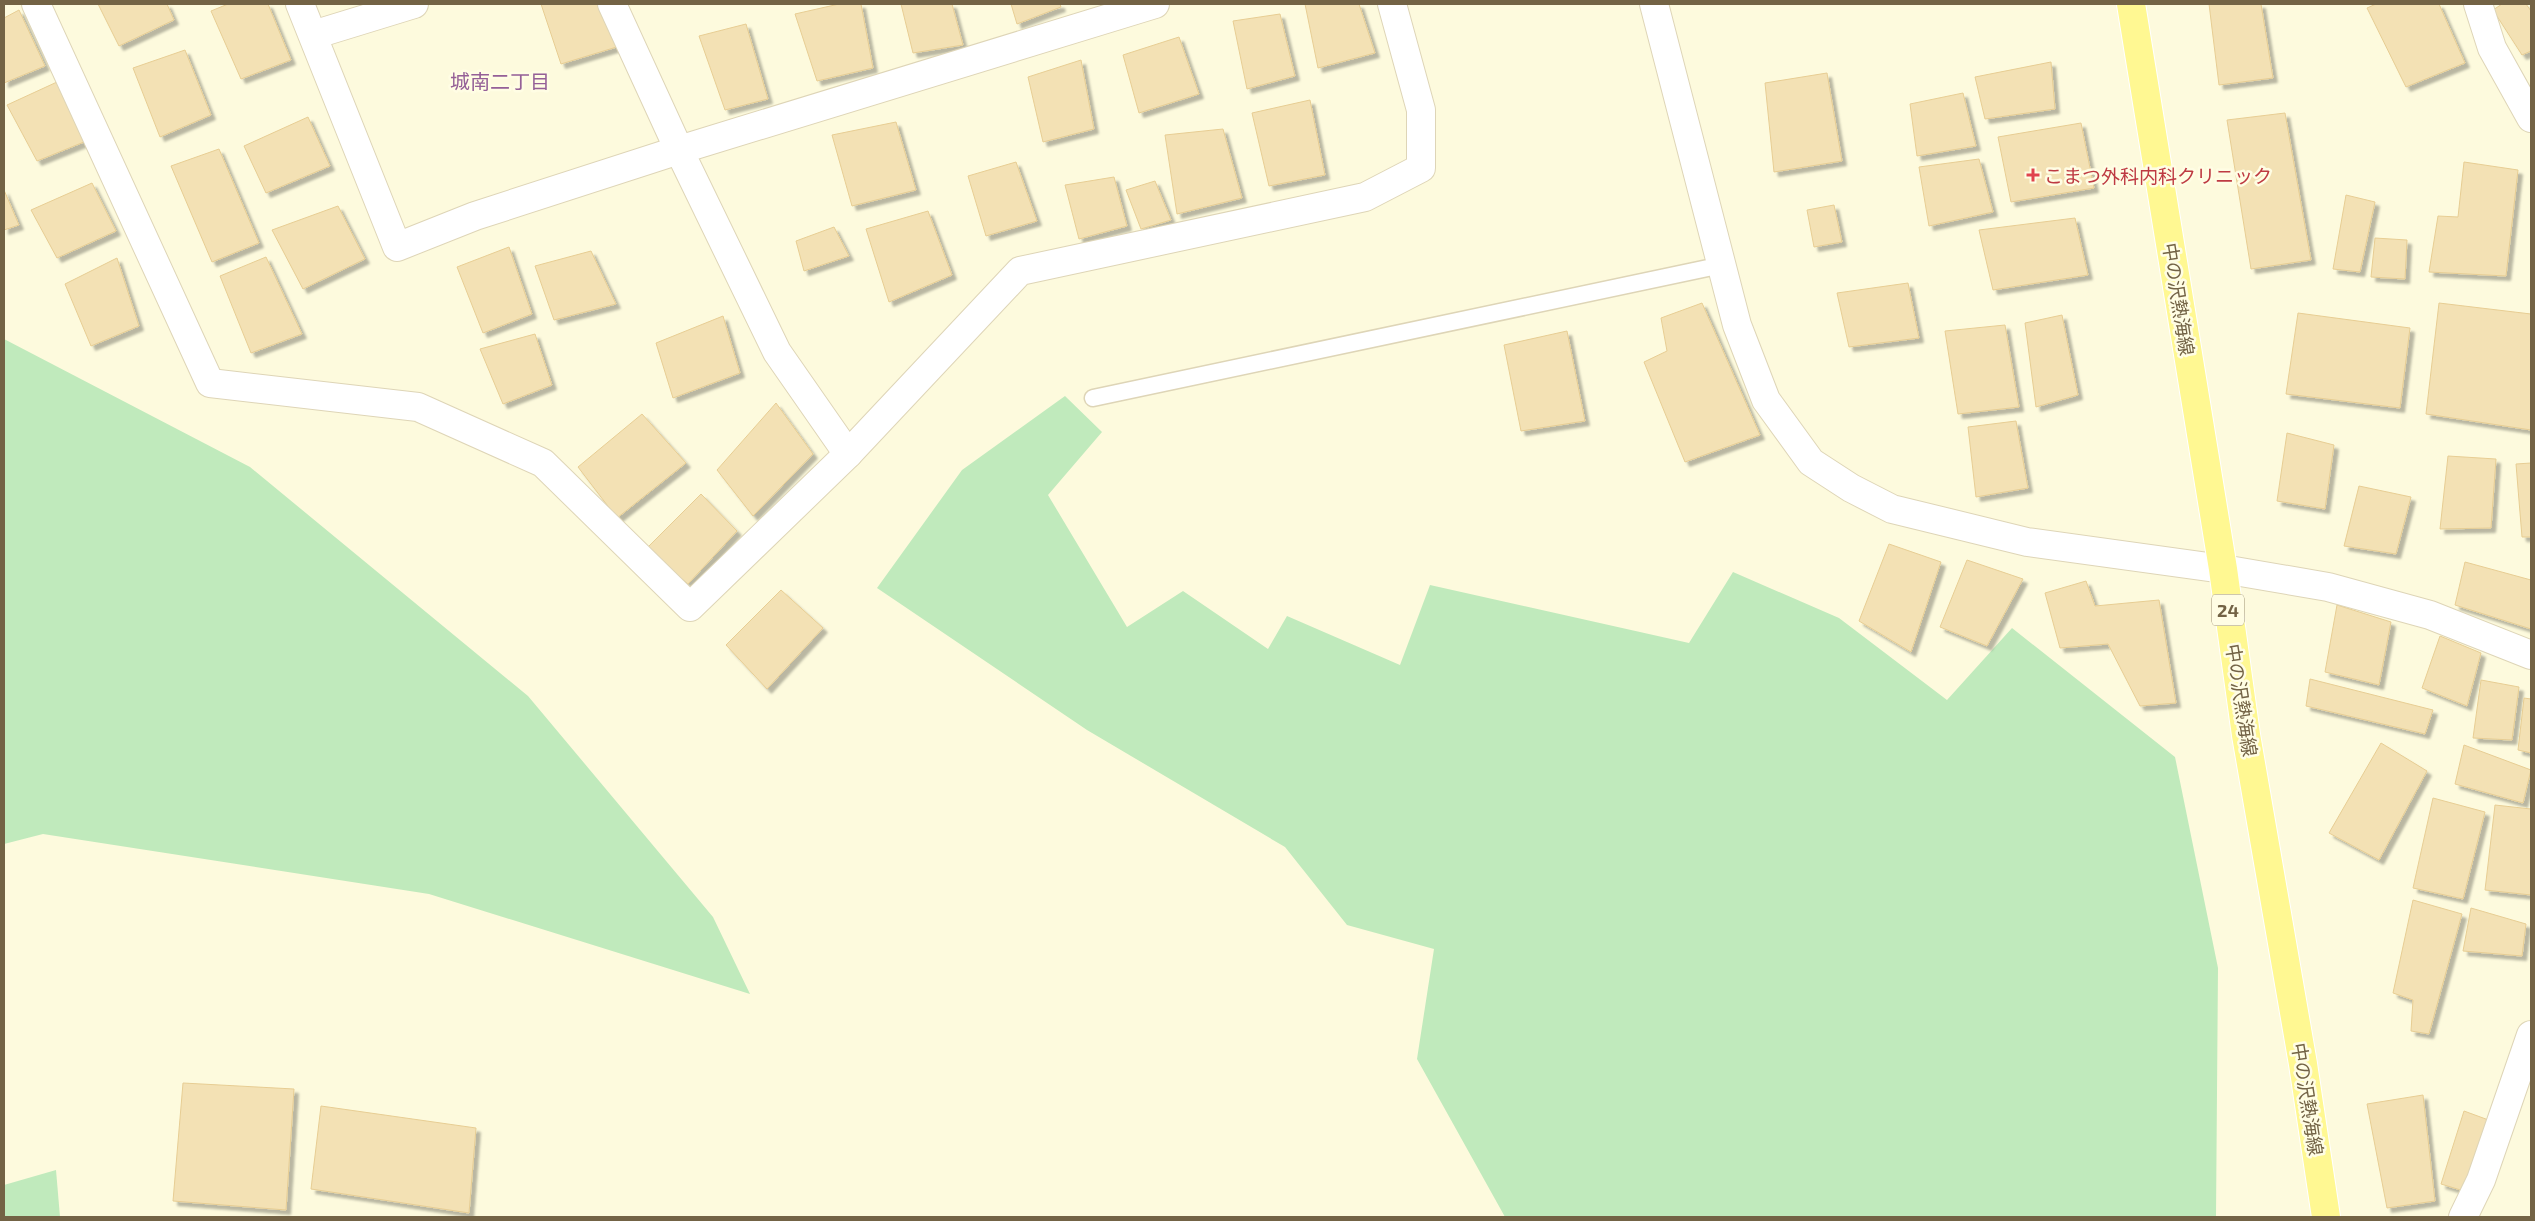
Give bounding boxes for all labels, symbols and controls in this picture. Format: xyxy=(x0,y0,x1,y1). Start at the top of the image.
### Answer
district label: 城南二丁目 xyxy=(450,69,550,93)
place label: こまつ外科内科クリニック xyxy=(2044,164,2272,187)
marker: こまつ外科内科クリニック xyxy=(2026,168,2040,182)
street label: 中の沢熱海線 xyxy=(2159,241,2199,357)
road number: 24 xyxy=(2212,594,2244,626)
street label: 中の沢熱海線 xyxy=(2222,642,2262,758)
street label: 中の沢熱海線 xyxy=(2288,1041,2328,1157)

